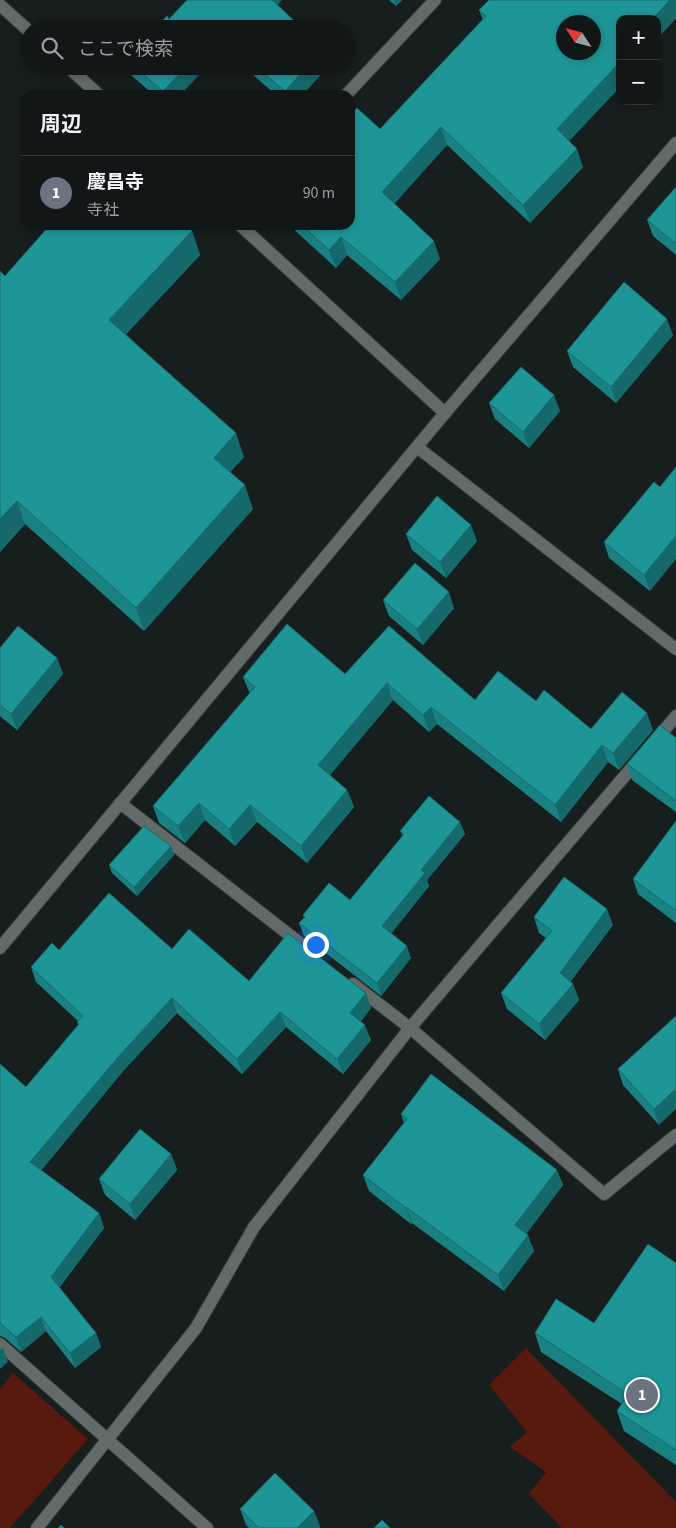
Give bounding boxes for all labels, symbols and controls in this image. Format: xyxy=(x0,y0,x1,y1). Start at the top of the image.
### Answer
north arrow xyxy=(556,15,601,60)
map controls xyxy=(616,15,661,105)
button: + xyxy=(616,15,661,60)
search box xyxy=(20,20,355,75)
icon: search xyxy=(38,34,66,62)
text: ここで検索 xyxy=(78,36,173,63)
button: − xyxy=(616,60,661,105)
text: 周辺 xyxy=(40,109,82,139)
text: 慶昌寺 xyxy=(87,169,144,196)
text: 1 xyxy=(52,182,60,204)
text: 90 m xyxy=(303,182,335,204)
text: 寺社 xyxy=(87,199,119,221)
your location xyxy=(303,932,329,958)
pin: 1 xyxy=(626,1376,658,1414)

